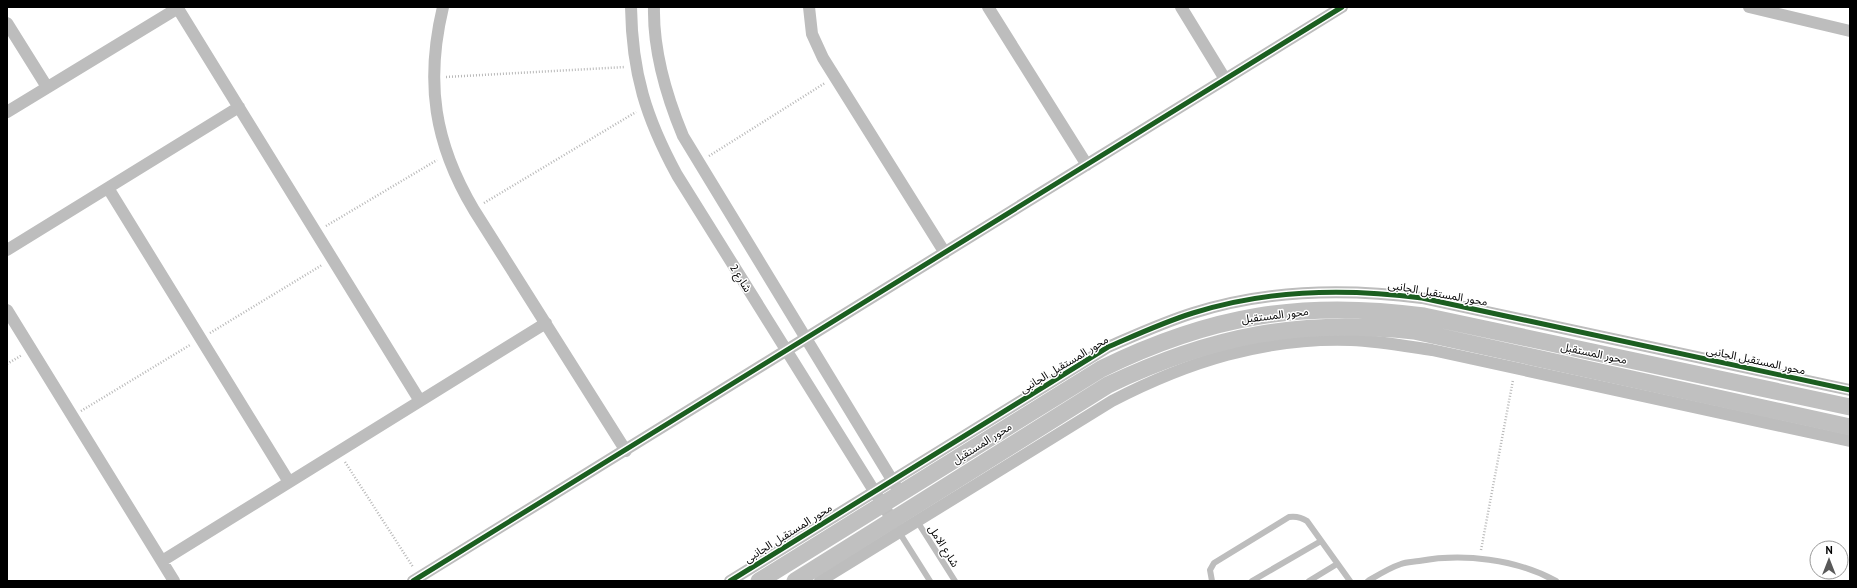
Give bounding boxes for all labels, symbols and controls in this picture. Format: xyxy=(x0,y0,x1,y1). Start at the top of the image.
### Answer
street label: شارع 2 xyxy=(726,261,755,295)
street label: محور المستقبل الجانبى xyxy=(1387,277,1489,309)
street label: محور المستقبل xyxy=(1241,304,1310,326)
street label: محور المستقبل الجانبى xyxy=(1017,332,1111,396)
street label: محور المستقبل xyxy=(1560,339,1629,367)
street label: محور المستقبل الجانبى xyxy=(1705,343,1807,377)
street label: محور المستقبل xyxy=(950,419,1015,467)
street label: محور المستقبل الجانبى xyxy=(741,500,835,566)
street label: شارع الامل xyxy=(925,522,963,571)
north arrow xyxy=(1809,540,1849,580)
text: N xyxy=(1825,543,1833,557)

